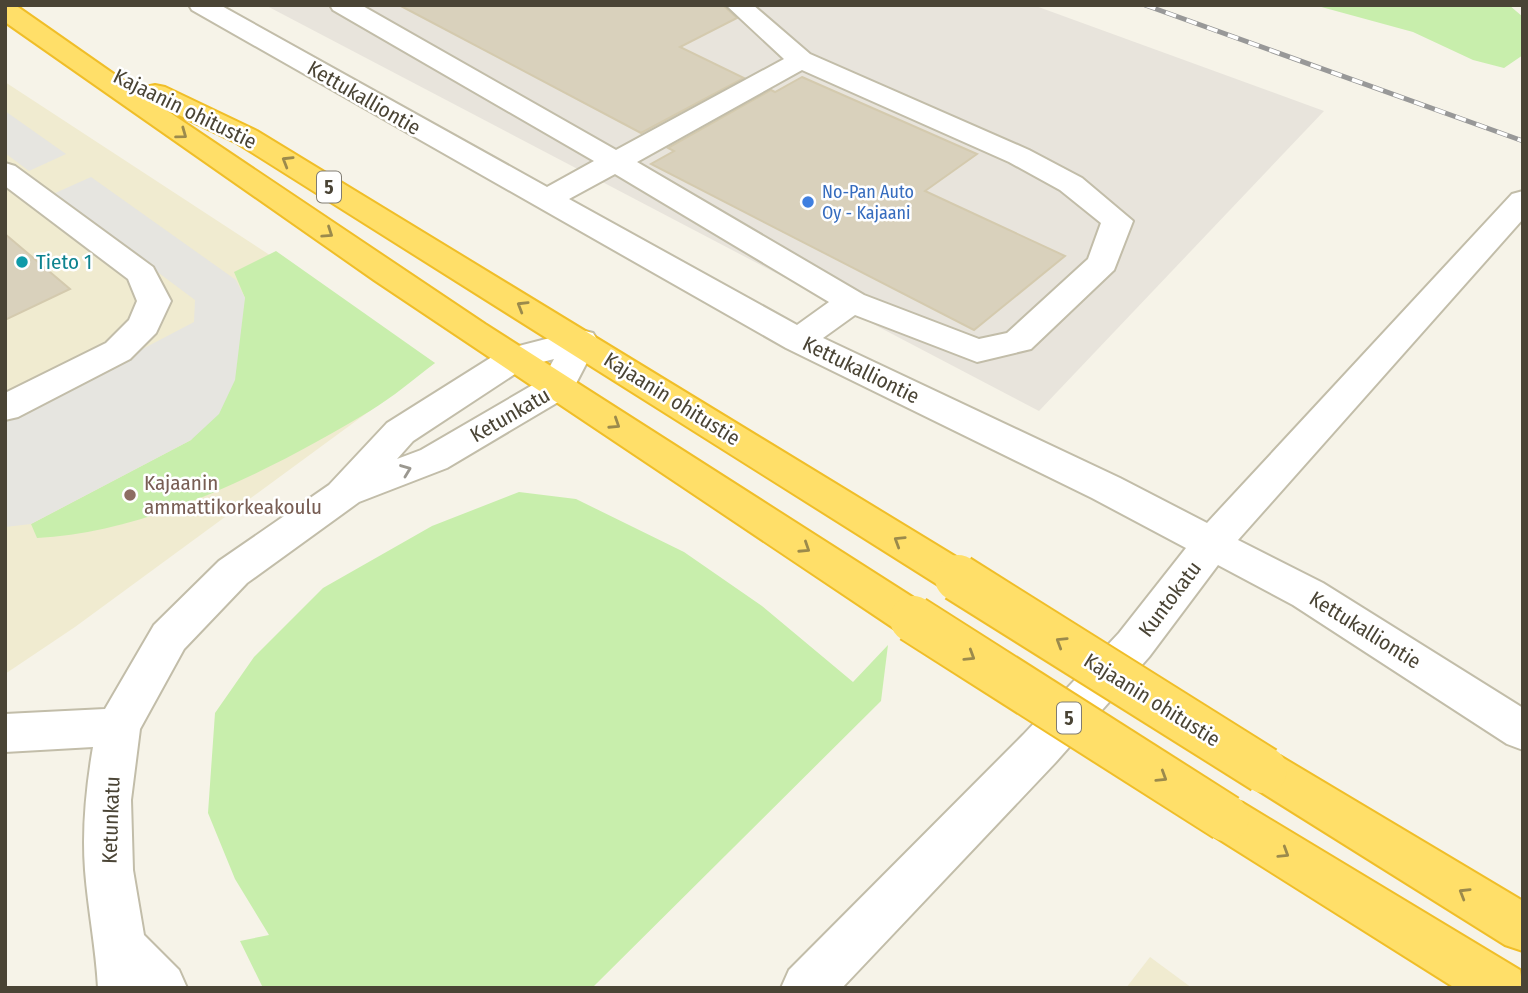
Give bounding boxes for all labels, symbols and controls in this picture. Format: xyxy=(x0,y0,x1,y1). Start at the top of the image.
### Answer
street label: Kettukalliontie xyxy=(303,55,425,141)
street label: Kajaanin ohitustie xyxy=(109,63,261,155)
one-way arrow xyxy=(174,126,187,138)
one-way arrow xyxy=(281,157,294,170)
road number: 5 xyxy=(317,172,341,202)
place label: No-Pan Auto Oy - Kajaani xyxy=(822,181,914,224)
marker: No-Pan Auto Oy - Kajaani xyxy=(800,194,816,210)
one-way arrow xyxy=(320,225,333,237)
place label: Tieto 1 xyxy=(36,249,92,275)
marker: Tieto 1 xyxy=(14,254,30,270)
one-way arrow xyxy=(517,301,530,314)
street label: Kettukalliontie xyxy=(798,331,924,409)
street label: Kajaanin ohitustie xyxy=(599,347,745,451)
street label: Ketunkatu xyxy=(466,382,554,448)
one-way arrow xyxy=(607,416,620,429)
one-way arrow xyxy=(399,464,411,478)
place label: Kajaanin ammattikorkeakoulu xyxy=(144,470,322,520)
marker: Kajaanin ammattikorkeakoulu xyxy=(122,487,138,503)
one-way arrow xyxy=(894,536,907,549)
one-way arrow xyxy=(797,540,810,553)
street label: Kuntokatu xyxy=(1133,556,1207,642)
street label: Kettukalliontie xyxy=(1304,585,1426,675)
one-way arrow xyxy=(1055,638,1068,651)
one-way arrow xyxy=(963,647,976,660)
street label: Kajaanin ohitustie xyxy=(1079,648,1225,752)
road number: 5 xyxy=(1057,702,1081,734)
one-way arrow xyxy=(1155,769,1168,782)
street label: Ketunkatu xyxy=(96,776,126,864)
one-way arrow xyxy=(1276,845,1289,858)
one-way arrow xyxy=(1459,888,1472,901)

